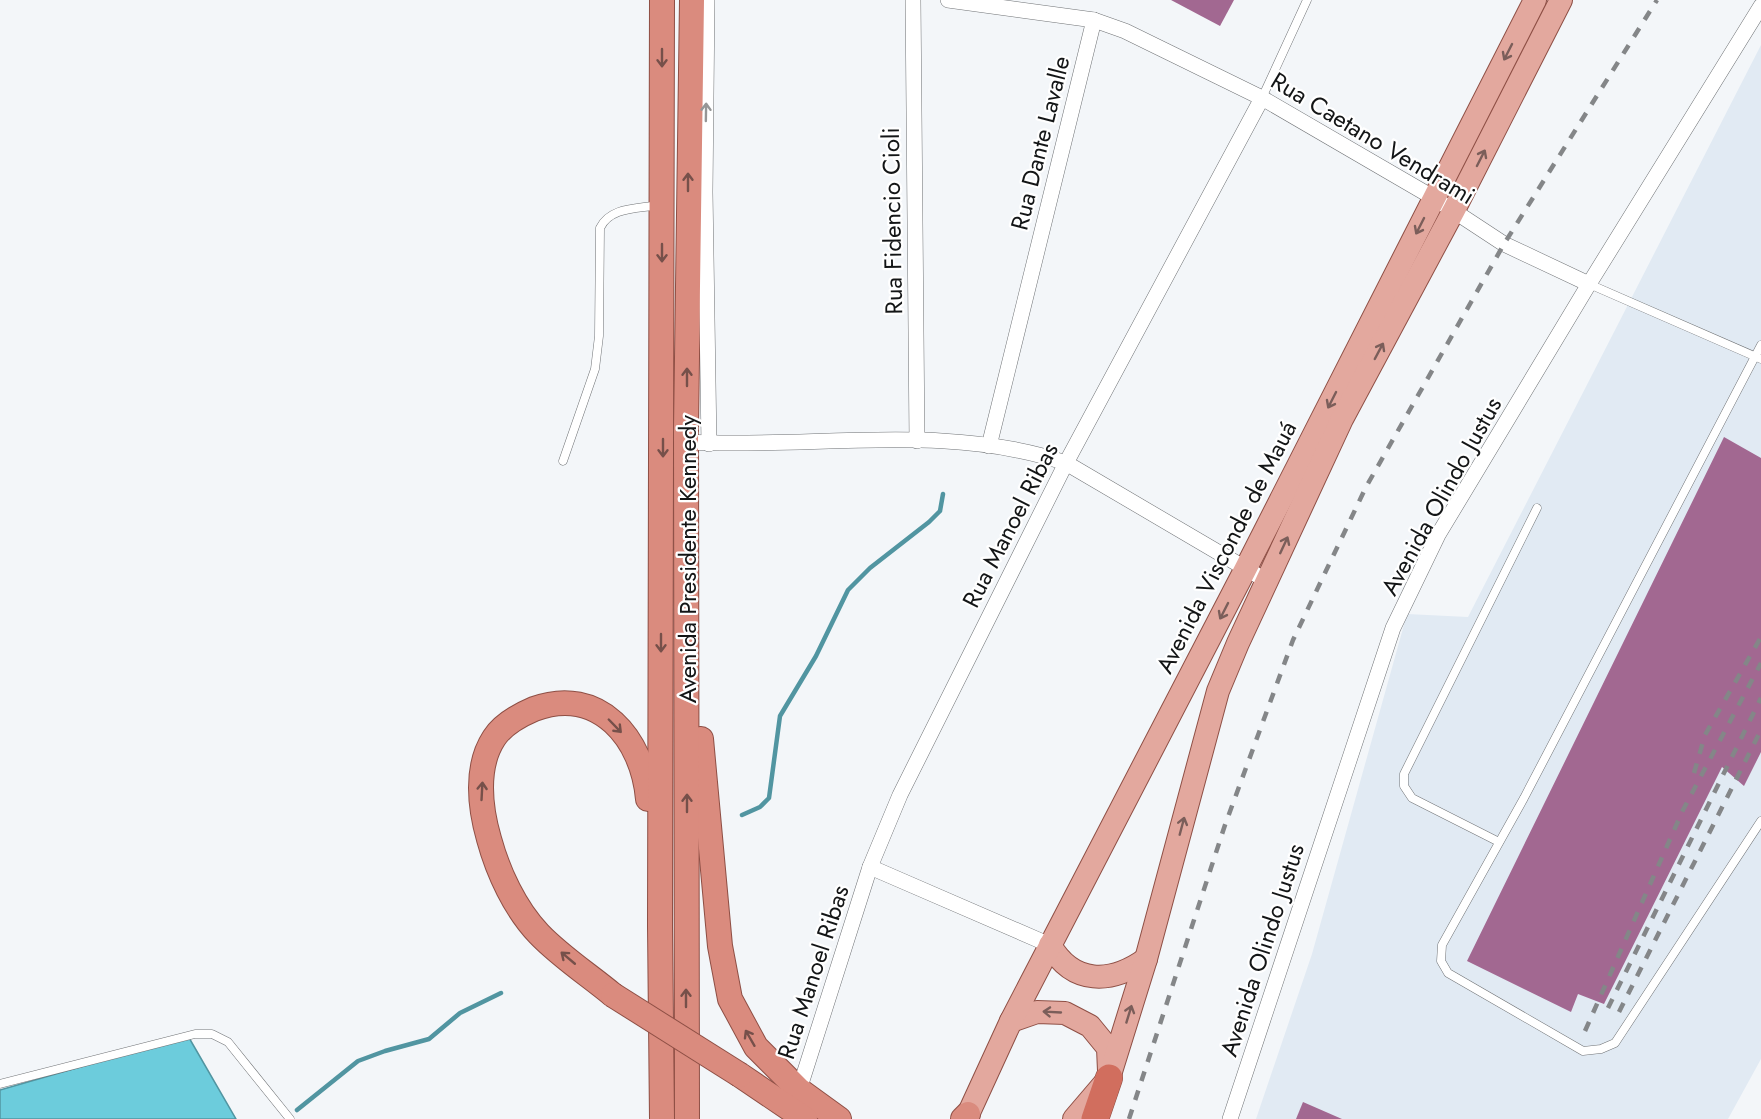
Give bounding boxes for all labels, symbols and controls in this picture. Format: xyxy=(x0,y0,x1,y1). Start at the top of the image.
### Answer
one-way arrow xyxy=(1502,43,1514,61)
one-way arrow xyxy=(656,48,668,68)
street label: Rua Dante Lavalle xyxy=(1001,52,1079,234)
street label: Rua Caetano Vendrami xyxy=(1264,63,1482,213)
one-way arrow xyxy=(700,103,712,123)
street label: Rua Fidencio Cioli xyxy=(873,127,911,315)
one-way arrow xyxy=(1475,150,1487,168)
one-way arrow xyxy=(682,172,694,192)
one-way arrow xyxy=(1414,217,1426,234)
one-way arrow xyxy=(656,243,668,263)
one-way arrow xyxy=(1373,343,1385,360)
one-way arrow xyxy=(681,367,692,387)
one-way arrow xyxy=(1325,390,1337,408)
street label: Avenida Olindo Justus xyxy=(1372,391,1510,601)
street label: Avenida Presidente Kennedy xyxy=(670,414,705,703)
street label: Avenida Visconde de Mauá xyxy=(1147,415,1305,679)
street label: Rua Manoel Ribas xyxy=(953,436,1067,614)
one-way arrow xyxy=(657,438,669,458)
one-way arrow xyxy=(1278,536,1290,554)
one-way arrow xyxy=(1218,601,1229,619)
one-way arrow xyxy=(655,633,667,653)
one-way arrow xyxy=(608,718,623,733)
one-way arrow xyxy=(476,781,487,801)
one-way arrow xyxy=(681,793,693,813)
one-way arrow xyxy=(1177,817,1188,836)
street label: Avenida Olindo Justus xyxy=(1211,839,1313,1061)
street label: Rua Manoel Ribas xyxy=(768,880,858,1064)
one-way arrow xyxy=(561,951,576,965)
one-way arrow xyxy=(680,988,692,1008)
one-way arrow xyxy=(1124,1005,1135,1024)
one-way arrow xyxy=(1042,1007,1062,1018)
one-way arrow xyxy=(744,1030,756,1047)

